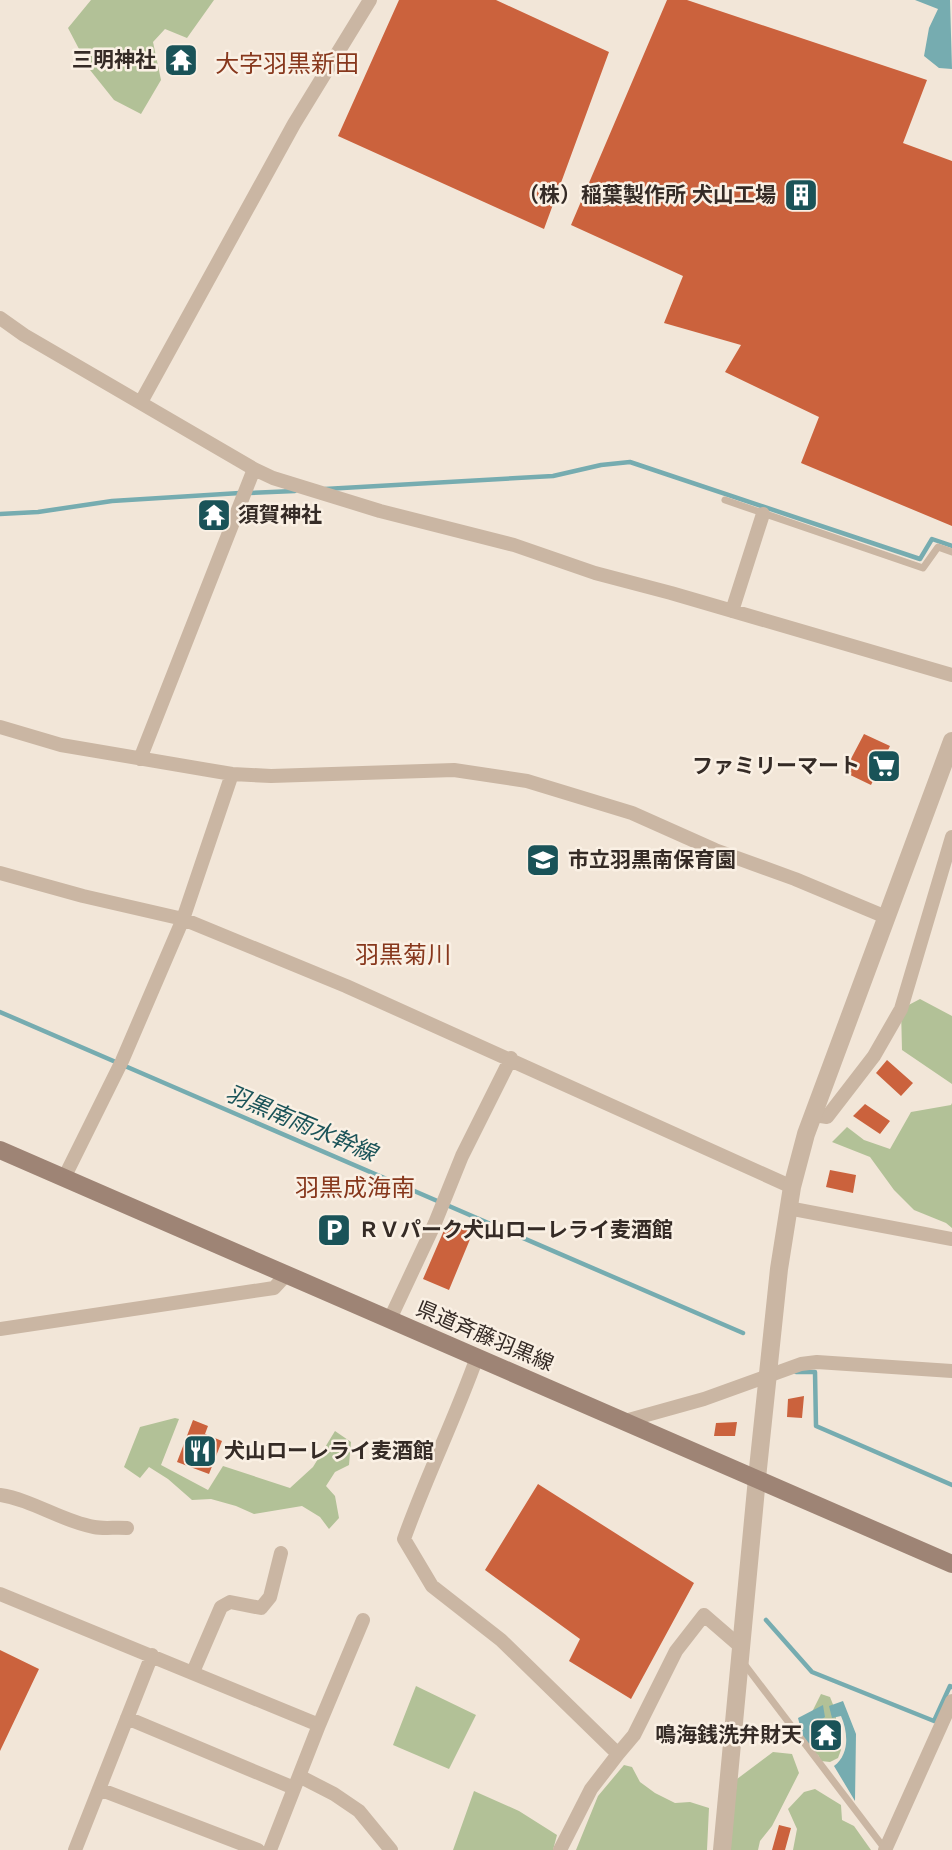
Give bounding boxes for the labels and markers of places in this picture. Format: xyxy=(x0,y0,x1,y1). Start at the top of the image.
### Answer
temple icon: 三明神社 xyxy=(162,41,200,79)
place label: 三明神社 xyxy=(72,46,156,72)
building icon: （株）稲葉製作所 犬山工場 xyxy=(782,176,820,214)
place label: （株）稲葉製作所 犬山工場 xyxy=(518,181,776,207)
temple icon: 須賀神社 xyxy=(195,496,233,534)
place label: 須賀神社 xyxy=(238,501,322,527)
supermarket icon: ファミリーマート xyxy=(865,747,903,785)
place label: ファミリーマート xyxy=(692,752,860,778)
school or university icon: 市立羽黒南保育園 xyxy=(524,841,562,879)
place label: 市立羽黒南保育園 xyxy=(568,846,736,872)
parking icon: ＲＶパーク犬山ローレライ麦酒館 xyxy=(315,1211,353,1249)
place label: ＲＶパーク犬山ローレライ麦酒館 xyxy=(358,1216,673,1242)
restaurant icon: 犬山ローレライ麦酒館 xyxy=(181,1432,219,1470)
place label: 犬山ローレライ麦酒館 xyxy=(224,1437,434,1463)
temple icon: 鳴海銭洗弁財天 xyxy=(807,1716,845,1754)
place label: 鳴海銭洗弁財天 xyxy=(655,1721,802,1747)

